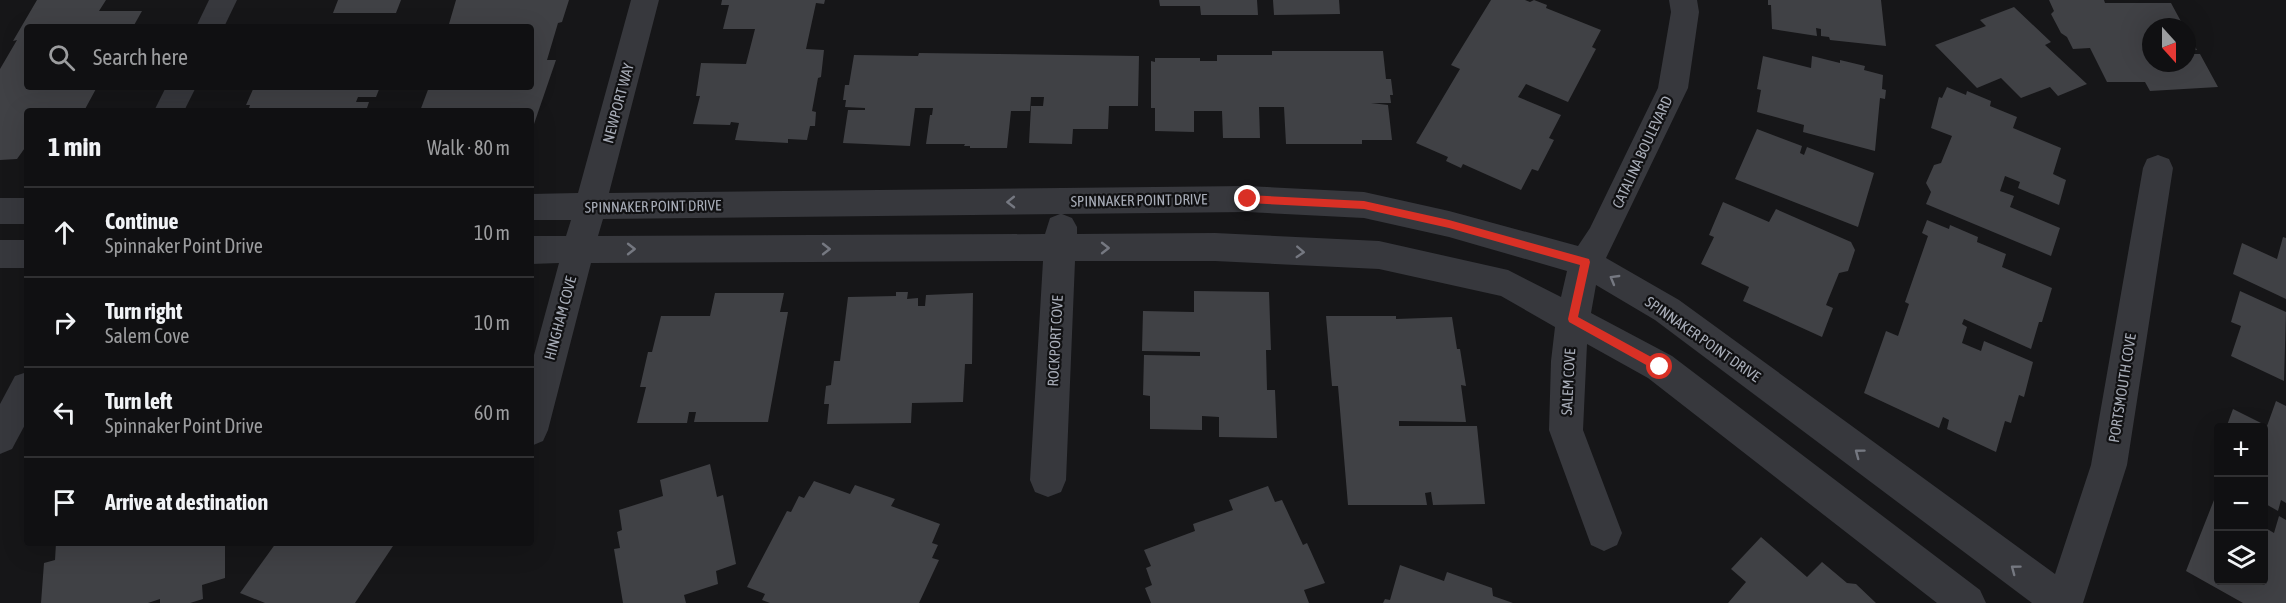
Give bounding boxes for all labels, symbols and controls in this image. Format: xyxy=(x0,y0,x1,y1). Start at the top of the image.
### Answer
north arrow xyxy=(2142,18,2196,72)
search box xyxy=(24,24,534,90)
icon: search xyxy=(45,41,78,74)
text: Search here xyxy=(93,44,188,70)
street label: NEWPORT WAY xyxy=(599,61,637,145)
street label: CATALINA BOULEVARD xyxy=(1609,93,1675,211)
text: 1 min xyxy=(48,132,101,162)
text: Walk · 80 m xyxy=(427,136,510,159)
route end xyxy=(1234,185,1260,211)
street label: SPINNAKER POINT DRIVE xyxy=(1071,190,1208,210)
street label: SPINNAKER POINT DRIVE xyxy=(585,196,722,216)
one-way arrow xyxy=(1007,196,1016,208)
text: Continue xyxy=(105,208,179,234)
icon: ahead xyxy=(48,216,81,249)
text: 10 m xyxy=(474,221,510,244)
text: Spinnaker Point Drive xyxy=(105,234,263,257)
one-way arrow xyxy=(1101,242,1110,254)
one-way arrow xyxy=(627,243,636,255)
one-way arrow xyxy=(822,243,831,255)
one-way arrow xyxy=(1296,245,1305,258)
street label: HINGHAM COVE xyxy=(541,274,580,362)
one-way arrow xyxy=(1610,275,1620,286)
street label: SPINNAKER POINT DRIVE xyxy=(1642,293,1764,386)
street label: ROCKPORT COVE xyxy=(1044,294,1066,387)
text: Turn right xyxy=(105,298,182,324)
icon: right xyxy=(48,306,81,339)
text: 10 m xyxy=(474,311,510,334)
text: Salem Cove xyxy=(105,324,189,347)
street label: PORTSMOUTH COVE xyxy=(2105,332,2139,444)
street label: SALEM COVE xyxy=(1558,348,1578,416)
route start xyxy=(1646,353,1672,379)
text: Turn left xyxy=(105,388,172,414)
icon: left xyxy=(48,396,81,429)
text: 60 m xyxy=(474,401,510,424)
text: Spinnaker Point Drive xyxy=(105,414,263,437)
map controls xyxy=(2214,423,2268,585)
button: + xyxy=(2214,423,2268,477)
one-way arrow xyxy=(1854,449,1865,460)
button: − xyxy=(2214,477,2268,531)
icon: arrive xyxy=(48,486,81,519)
text: Arrive at destination xyxy=(105,489,268,515)
button: layers xyxy=(2214,531,2268,585)
one-way arrow xyxy=(2011,565,2022,576)

